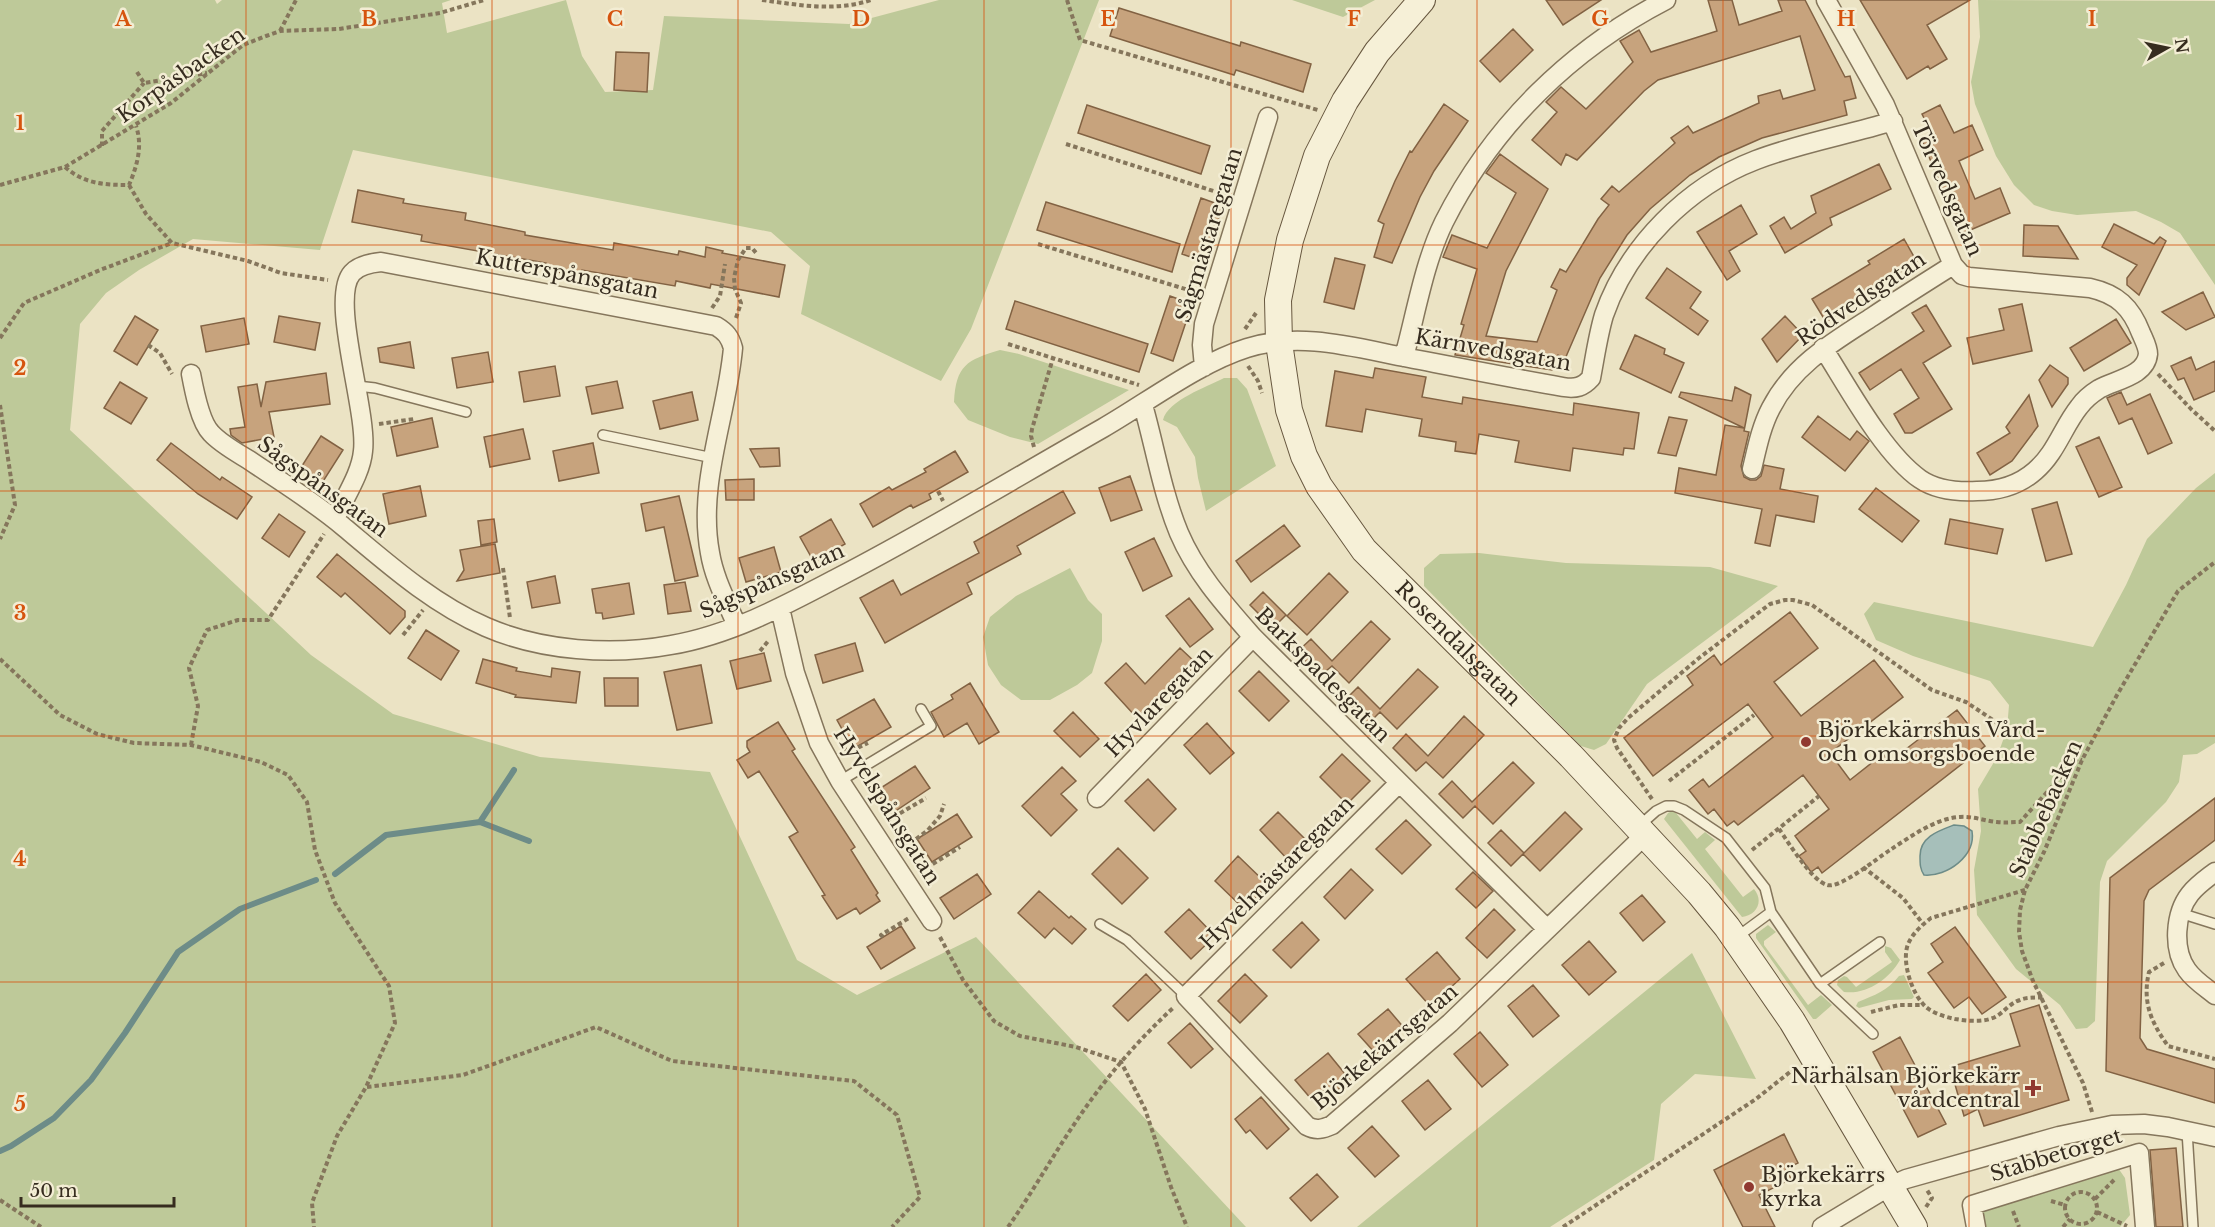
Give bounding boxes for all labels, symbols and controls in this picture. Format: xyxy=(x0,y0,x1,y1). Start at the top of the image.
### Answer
text: A xyxy=(114,7,132,31)
text: B xyxy=(361,7,377,31)
text: C xyxy=(607,7,623,31)
text: D xyxy=(852,7,870,31)
text: E xyxy=(1100,7,1116,31)
text: F xyxy=(1347,7,1361,31)
text: G xyxy=(1591,7,1609,31)
text: H xyxy=(1837,7,1856,31)
text: I xyxy=(2088,7,2096,31)
north arrow xyxy=(2137,18,2197,78)
street label: Korpåsbacken xyxy=(112,21,250,129)
text: N xyxy=(2171,37,2193,55)
text: 1 xyxy=(16,111,25,135)
street label: Törvedsgatan xyxy=(1906,118,1988,260)
street label: Sågmästaregatan xyxy=(1170,145,1248,325)
street label: Kutterspånsgatan xyxy=(473,244,661,304)
street label: Rödvedsgatan xyxy=(1791,246,1931,352)
street label: Kärnvedsgatan xyxy=(1413,323,1573,377)
text: 2 xyxy=(13,356,27,380)
street label: Sågspånsgatan xyxy=(252,431,394,543)
street label: Sågspånsgatan xyxy=(696,538,848,624)
street label: Rosendalsgatan xyxy=(1390,576,1526,712)
text: 3 xyxy=(14,601,26,625)
street label: Barkspadesgatan xyxy=(1250,602,1396,748)
street label: Hyvlaregatan xyxy=(1100,641,1218,763)
place label: Björkekärrshus Vård- och omsorgsboende xyxy=(1818,717,2045,767)
street label: Hyvelspånsgatan xyxy=(828,722,946,890)
marker: Björkekärrshus Vård- och omsorgsboende xyxy=(1799,735,1813,749)
street label: Stabbebacken xyxy=(2004,736,2088,882)
street label: Hyvelmästaregatan xyxy=(1195,791,1359,955)
text: 4 xyxy=(13,847,27,871)
street label: Björkekärrsgatan xyxy=(1307,978,1463,1116)
place label: Närhälsan Björkekärr vårdcentral xyxy=(1791,1063,2020,1113)
marker: Närhälsan Björkekärr vårdcentral xyxy=(2024,1079,2042,1097)
text: 5 xyxy=(14,1092,26,1116)
street label: Stabbetorget xyxy=(1987,1123,2125,1187)
place label: Björkekärrs kyrka xyxy=(1761,1162,1885,1212)
scale bar xyxy=(21,1170,174,1208)
text: 50 m xyxy=(30,1180,78,1202)
marker: Björkekärrs kyrka xyxy=(1742,1180,1756,1194)

